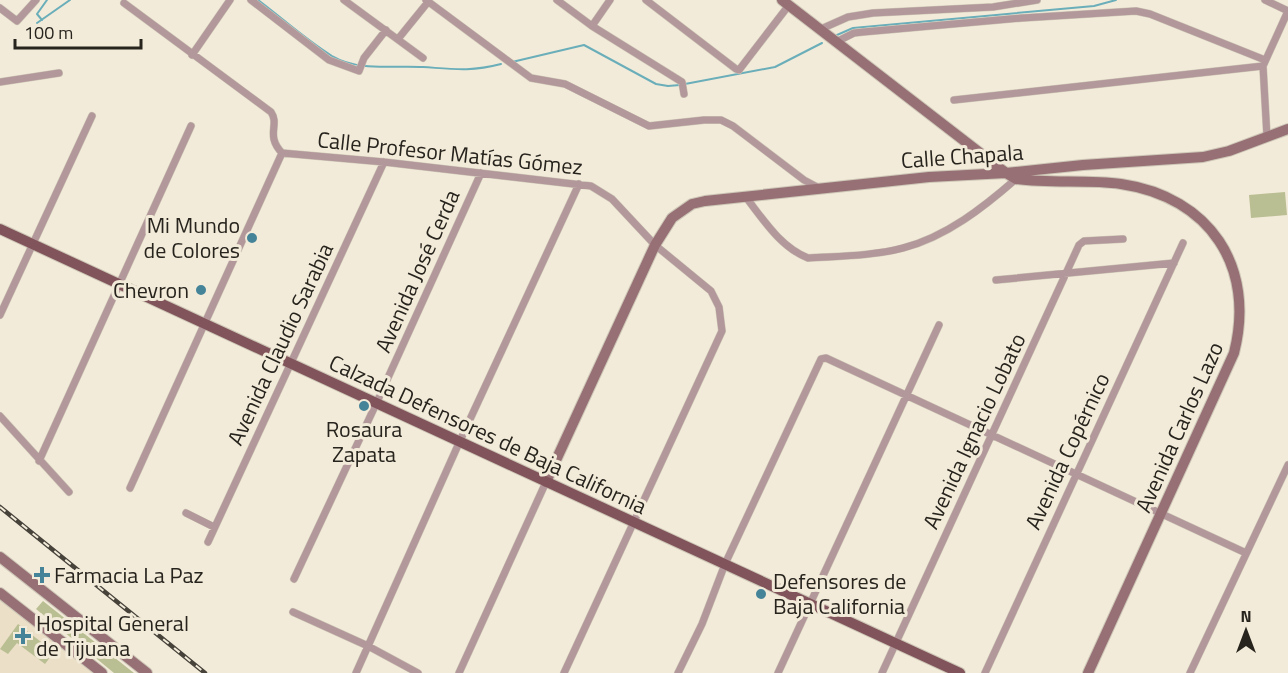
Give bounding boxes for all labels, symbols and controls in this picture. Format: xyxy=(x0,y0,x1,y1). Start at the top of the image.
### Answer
scale bar xyxy=(15,12,141,50)
text: 100 m xyxy=(24,19,73,46)
street label: Calle Profesor Matías Gómez xyxy=(316,122,584,184)
street label: Calle Chapala xyxy=(900,135,1024,177)
street label: Avenida José Cerda xyxy=(366,184,468,358)
place label: Mi Mundo de Colores xyxy=(144,208,240,267)
marker: Mi Mundo de Colores xyxy=(245,231,259,245)
street label: Avenida Claudio Sarabia xyxy=(218,237,342,451)
place label: Chevron xyxy=(113,273,189,307)
marker: Chevron xyxy=(194,283,208,297)
street label: Avenida Ignacio Lobato xyxy=(914,328,1034,534)
street label: Avenida Carlos Lazo xyxy=(1126,336,1232,518)
street label: Calzada Defensores de Baja California xyxy=(324,345,652,523)
street label: Avenida Copérnico xyxy=(1016,367,1118,535)
marker: Rosaura Zapata xyxy=(357,399,371,413)
place label: Rosaura Zapata xyxy=(326,412,402,471)
place label: Farmacia La Paz xyxy=(54,558,204,592)
place label: Defensores de Baja California xyxy=(773,564,906,623)
marker: Farmacia La Paz xyxy=(35,568,49,582)
marker: Defensores de Baja California xyxy=(754,587,768,601)
north arrow xyxy=(1216,601,1276,661)
text: N xyxy=(1240,604,1252,628)
place label: Hospital General de Tijuana xyxy=(36,606,189,665)
marker: Hospital General de Tijuana xyxy=(14,627,32,645)

